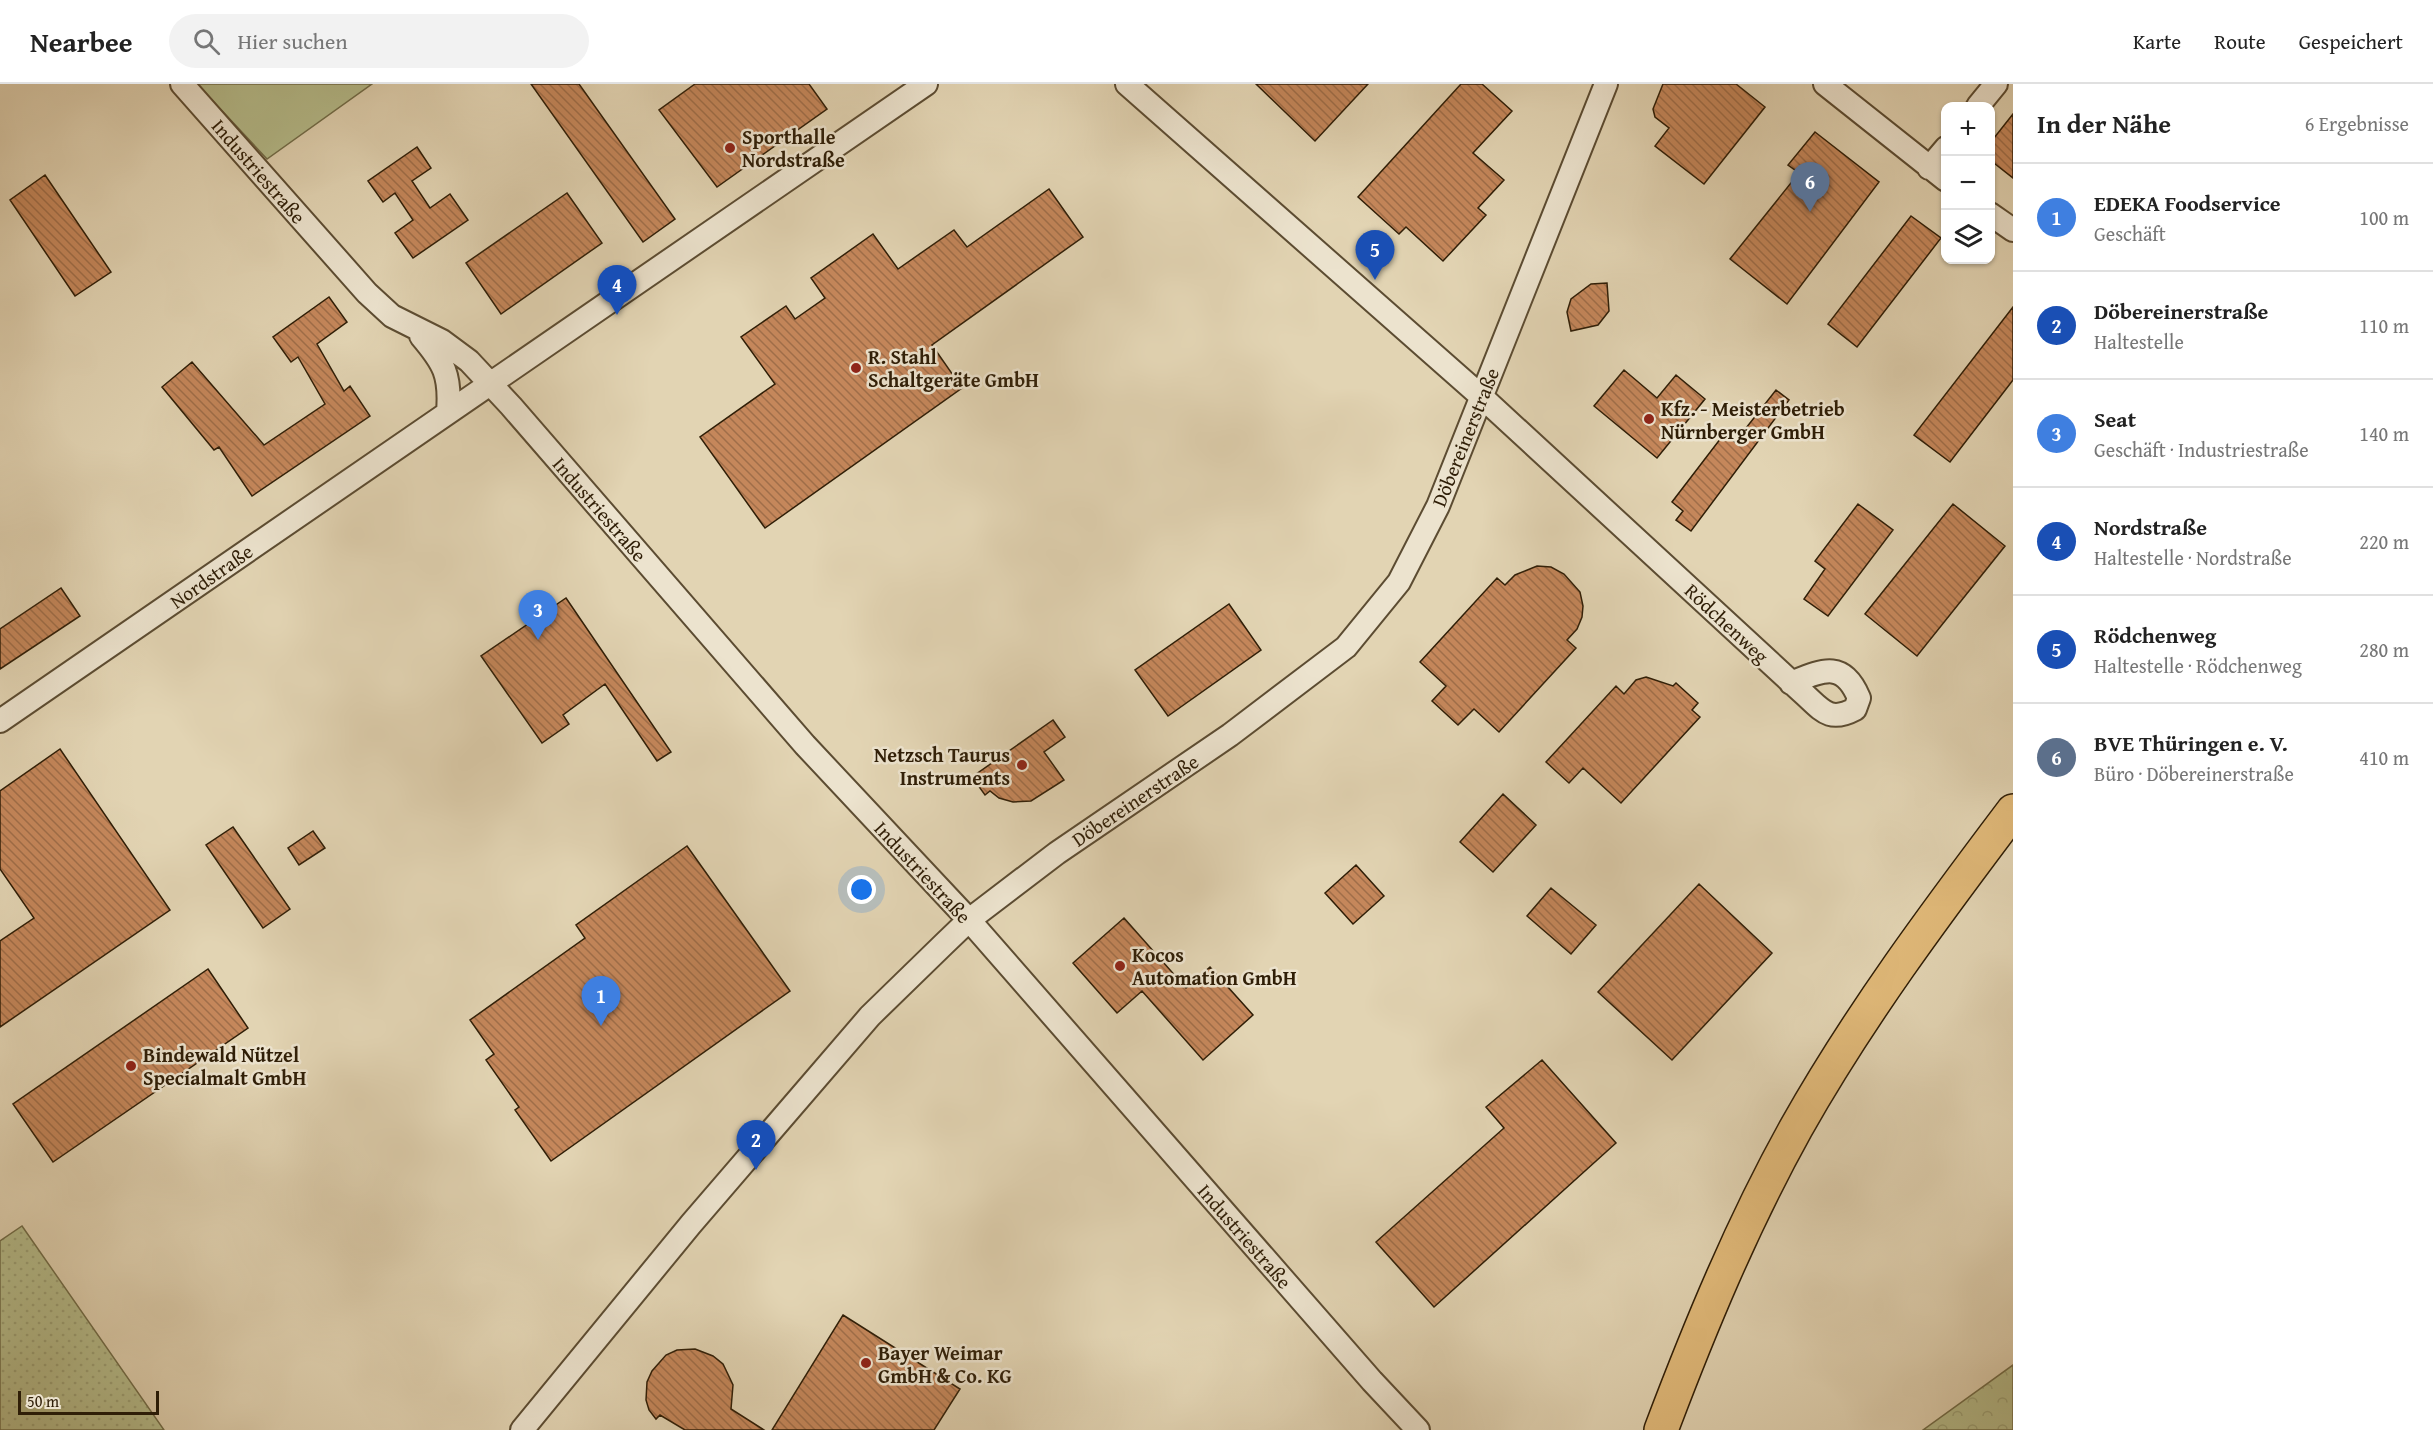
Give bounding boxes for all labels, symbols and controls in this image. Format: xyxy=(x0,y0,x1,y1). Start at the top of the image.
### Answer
search box xyxy=(169,14,589,68)
text: Nearbee xyxy=(30,21,133,62)
icon: search xyxy=(190,25,223,58)
text: Hier suchen xyxy=(238,25,348,57)
text: Karte xyxy=(2133,26,2181,57)
text: Route xyxy=(2214,26,2266,57)
text: Gespeichert xyxy=(2299,26,2403,57)
map controls xyxy=(1941,102,1995,264)
button: + xyxy=(1941,102,1995,156)
text: In der Nähe xyxy=(2037,104,2171,143)
text: 6 Ergebnisse xyxy=(2305,109,2409,138)
street label: Industriestraße xyxy=(205,112,313,230)
place label: Sporthalle Nordstraße xyxy=(742,122,845,174)
marker: Sporthalle Nordstraße xyxy=(723,141,737,155)
button: − xyxy=(1941,156,1995,210)
pin: 6 xyxy=(1790,162,1830,212)
text: EDEKA Foodservice xyxy=(2094,187,2281,219)
text: 1 xyxy=(2051,203,2062,232)
text: 100 m xyxy=(2359,203,2409,232)
button: layers xyxy=(1941,210,1995,264)
text: Geschäft xyxy=(2094,219,2166,248)
pin: 5 xyxy=(1356,230,1394,280)
pin: 4 xyxy=(598,266,636,315)
text: Döbereinerstraße xyxy=(2094,295,2268,327)
text: 2 xyxy=(2051,311,2062,340)
text: 110 m xyxy=(2359,311,2409,340)
text: Haltestelle xyxy=(2094,327,2184,356)
place label: R. Stahl Schaltgeräte GmbH xyxy=(868,342,1039,394)
marker: R. Stahl Schaltgeräte GmbH xyxy=(849,361,863,375)
street label: Döbereinerstraße xyxy=(1424,363,1506,511)
place label: Kfz. - Meisterbetrieb Nürnberger GmbH xyxy=(1661,394,1845,446)
text: Seat xyxy=(2094,403,2136,435)
marker: Kfz. - Meisterbetrieb Nürnberger GmbH xyxy=(1642,412,1656,426)
text: 3 xyxy=(2051,419,2062,448)
text: 140 m xyxy=(2359,419,2409,448)
text: Geschäft · Industriestraße xyxy=(2094,435,2309,464)
street label: Industriestraße xyxy=(546,450,654,568)
text: Nordstraße xyxy=(2094,511,2207,543)
text: 4 xyxy=(2051,527,2062,556)
text: 220 m xyxy=(2359,527,2409,556)
street label: Nordstraße xyxy=(164,537,258,615)
text: Haltestelle · Nordstraße xyxy=(2094,543,2292,572)
street label: Rödchenweg xyxy=(1678,576,1776,670)
pin: 3 xyxy=(518,590,558,640)
text: Rödchenweg xyxy=(2094,619,2216,651)
text: 5 xyxy=(2051,635,2062,664)
text: 280 m xyxy=(2359,635,2409,664)
text: Haltestelle · Rödchenweg xyxy=(2094,651,2302,680)
text: BVE Thüringen e. V. xyxy=(2094,727,2288,759)
place label: Netzsch Taurus Instruments xyxy=(874,740,1010,792)
text: 6 xyxy=(2051,743,2062,772)
text: 410 m xyxy=(2359,743,2409,772)
street label: Döbereinerstraße xyxy=(1066,747,1204,853)
marker: Netzsch Taurus Instruments xyxy=(1015,758,1029,772)
text: Büro · Döbereinerstraße xyxy=(2094,759,2294,788)
street label: Industriestraße xyxy=(868,814,978,930)
your location xyxy=(847,875,876,904)
place label: Kocos Automation GmbH xyxy=(1132,940,1297,992)
marker: Kocos Automation GmbH xyxy=(1113,959,1127,973)
pin: 1 xyxy=(582,976,620,1026)
place label: Bindewald Nützel Specialmalt GmbH xyxy=(143,1040,306,1092)
marker: Bindewald Nützel Specialmalt GmbH xyxy=(124,1059,138,1073)
pin: 2 xyxy=(736,1120,776,1170)
street label: Industriestraße xyxy=(1191,1177,1299,1295)
place label: Bayer Weimar GmbH & Co. KG xyxy=(878,1338,1012,1390)
marker: Bayer Weimar GmbH & Co. KG xyxy=(859,1356,873,1370)
scale bar xyxy=(18,1388,159,1416)
text: 50 m xyxy=(27,1389,59,1413)

